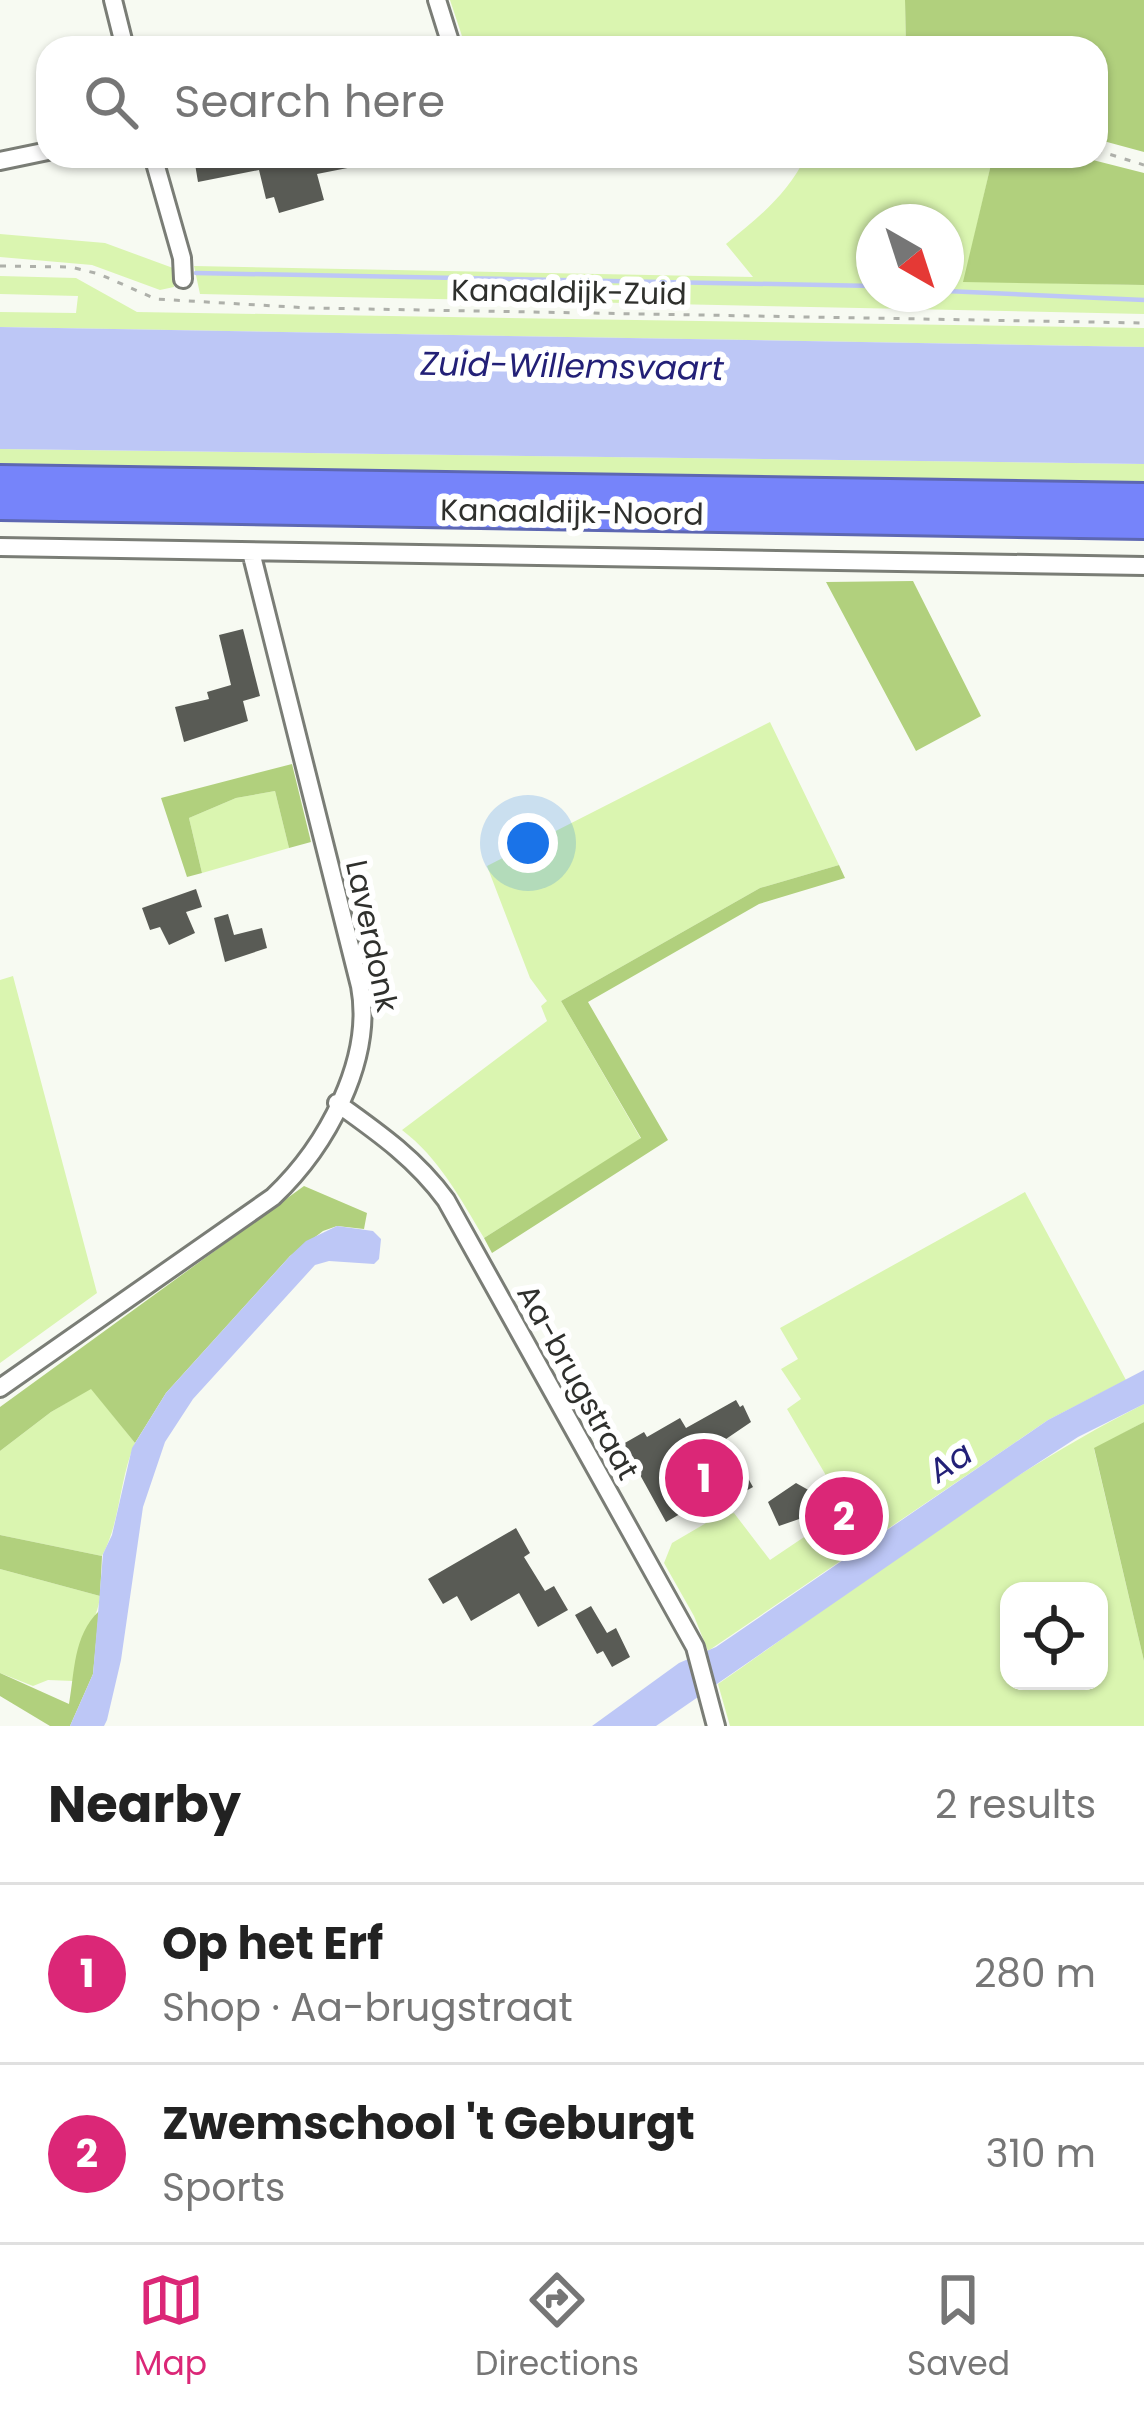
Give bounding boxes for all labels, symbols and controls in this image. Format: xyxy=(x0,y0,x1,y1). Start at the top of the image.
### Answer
search box xyxy=(36,36,1108,168)
icon: search xyxy=(78,69,144,135)
text: Search here xyxy=(174,70,445,133)
north arrow xyxy=(856,204,964,312)
street label: Kanaaldijk-Zuid xyxy=(451,268,687,316)
water label: Zuid-Willemsvaart xyxy=(419,340,725,392)
street label: Kanaaldijk-Noord xyxy=(440,488,704,536)
your location xyxy=(498,813,558,873)
street label: Laverdonk xyxy=(335,856,409,1016)
street label: Aa-brugstraat xyxy=(507,1277,649,1487)
water label: Aa xyxy=(918,1430,982,1495)
pin: 1 xyxy=(665,1433,743,1523)
pin: 2 xyxy=(805,1471,883,1561)
map controls xyxy=(1000,1582,1108,1690)
button: locate xyxy=(1000,1582,1108,1690)
text: Nearby xyxy=(48,1768,241,1840)
text: 2 results xyxy=(935,1777,1096,1832)
text: Op het Erf xyxy=(162,1912,383,1975)
text: 1 xyxy=(80,1946,94,2001)
text: 280 m xyxy=(974,1946,1096,2001)
text: Shop · Aa-brugstraat xyxy=(162,1980,573,2035)
text: Zwemschool 't Geburgt xyxy=(162,2092,695,2155)
text: 2 xyxy=(76,2126,98,2181)
text: 310 m xyxy=(985,2126,1096,2181)
text: Sports xyxy=(162,2160,285,2215)
tab: Map xyxy=(134,2267,207,2389)
tab: Directions xyxy=(475,2267,639,2389)
tab: Saved xyxy=(907,2267,1010,2389)

